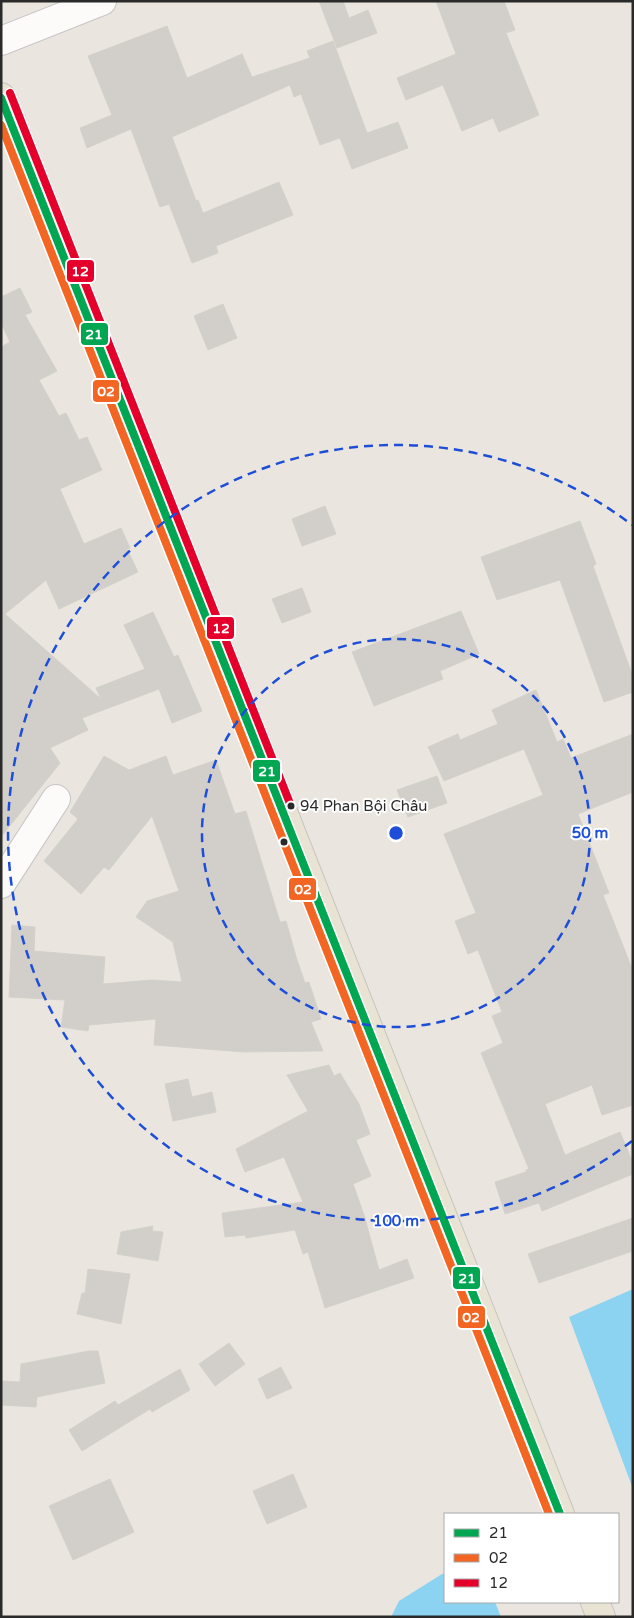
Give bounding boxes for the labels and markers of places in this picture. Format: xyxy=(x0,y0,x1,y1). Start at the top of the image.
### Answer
place label: 94 Phan Bội Châu xyxy=(300,797,427,815)
marker: 94 Phan Bội Châu xyxy=(286,801,296,811)
centre of rings xyxy=(387,824,405,842)
unlabelled marker xyxy=(279,837,289,847)

